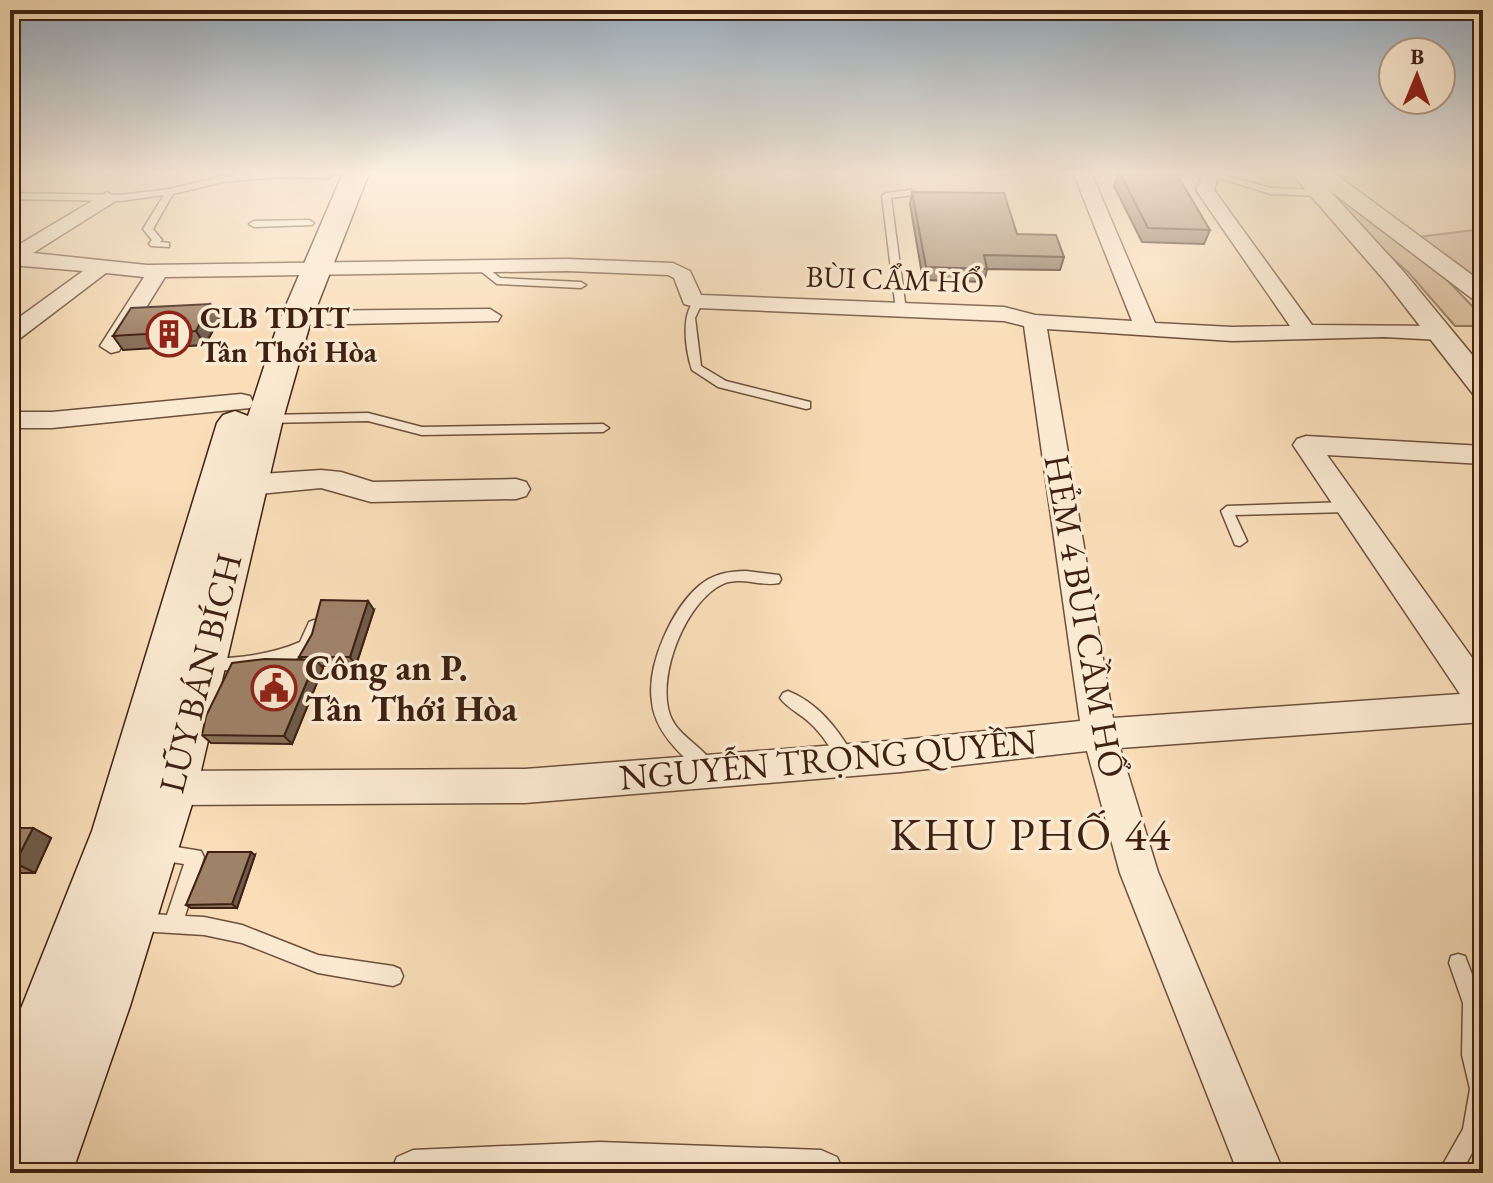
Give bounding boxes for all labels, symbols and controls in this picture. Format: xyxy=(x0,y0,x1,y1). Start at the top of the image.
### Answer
north arrow xyxy=(1377,36,1457,116)
text: B xyxy=(1410,42,1425,71)
street label: BÙI CẨM HỔ xyxy=(805,256,985,302)
place label: CLB TDTT Tân Thới Hòa xyxy=(200,298,378,371)
building icon: CLB TDTT Tân Thới Hòa xyxy=(145,310,193,358)
street label: HẺM 4 BÙI CẦM HỔ xyxy=(1033,451,1137,781)
street label: LŨY BÁN BÍCH xyxy=(148,548,252,798)
place label: Công an P. Tân Thới Hòa xyxy=(305,644,518,732)
public building icon: Công an P. Tân Thới Hòa xyxy=(250,664,298,712)
street label: NGUYỄN TRỌNG QUYỀN xyxy=(617,717,1039,801)
district label: KHU PHỐ 44 xyxy=(890,804,1172,864)

